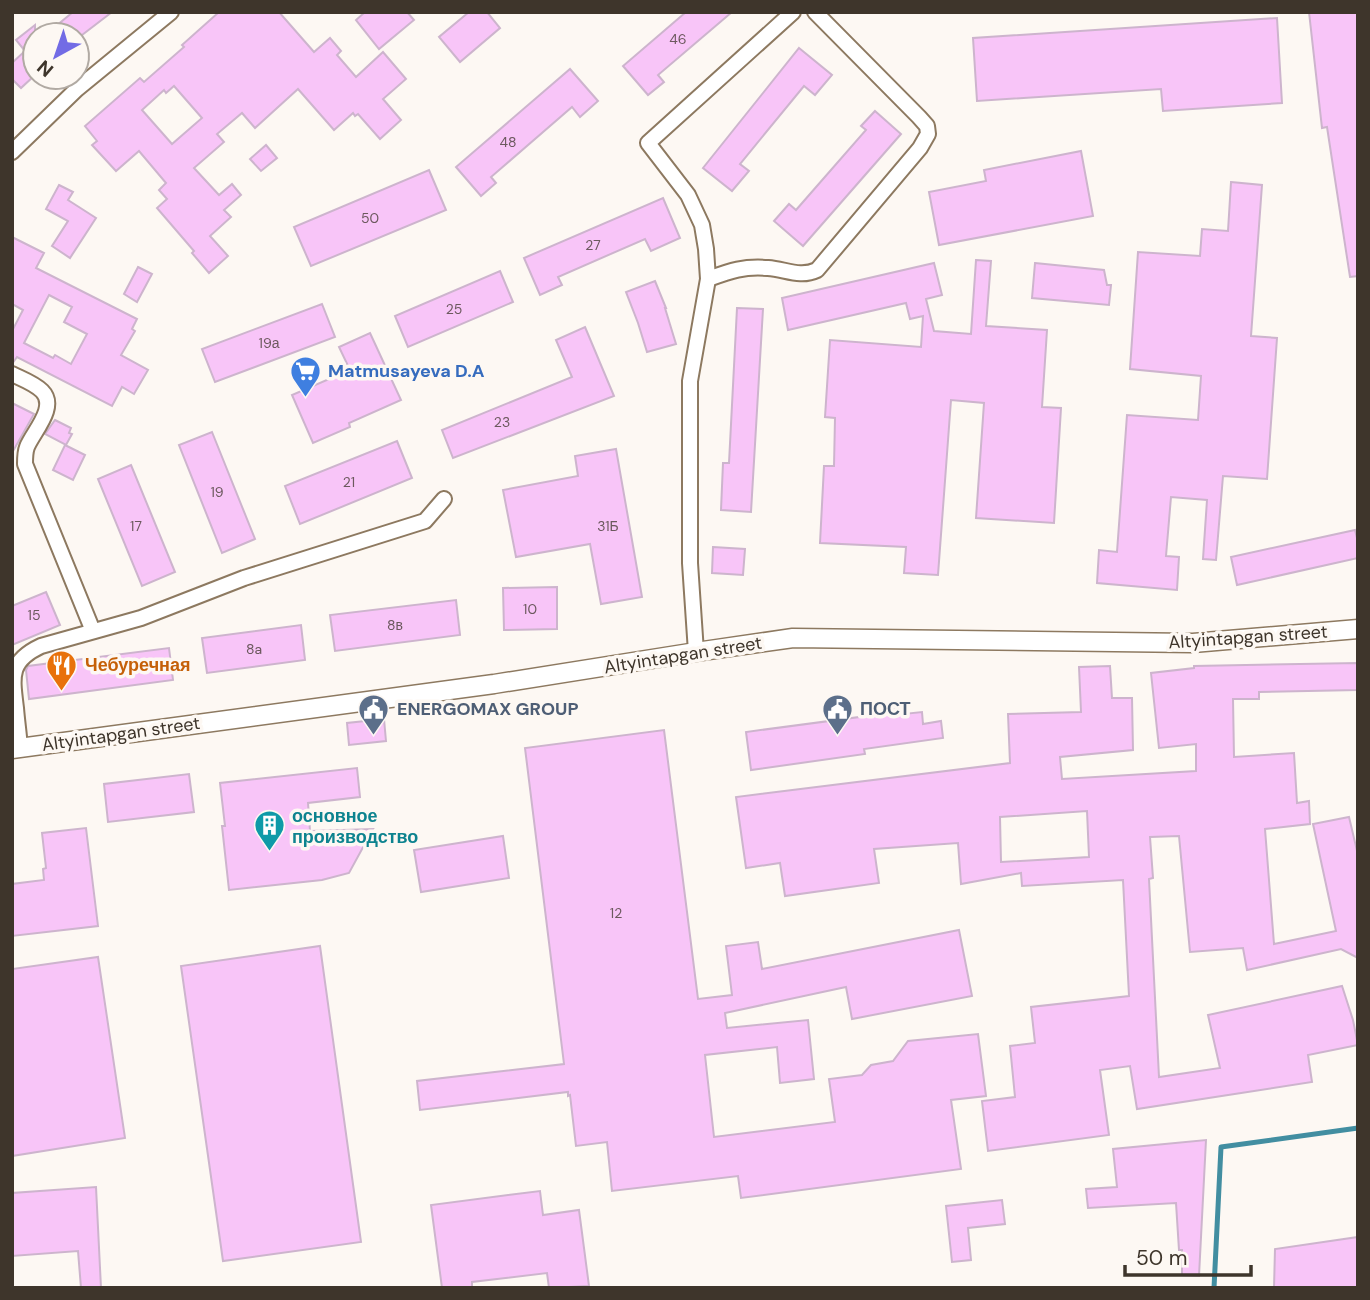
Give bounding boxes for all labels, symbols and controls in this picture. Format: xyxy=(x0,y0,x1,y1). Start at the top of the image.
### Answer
north arrow xyxy=(21,21,91,91)
house number: 46 xyxy=(669,30,687,48)
text: N xyxy=(32,55,59,83)
house number: 48 xyxy=(499,133,517,151)
house number: 50 xyxy=(361,209,379,227)
house number: 27 xyxy=(585,236,601,254)
house number: 25 xyxy=(446,300,462,318)
house number: 19а xyxy=(259,334,280,352)
supermarket icon: Matmusayeva D.A xyxy=(288,354,322,398)
place label: Matmusayeva D.A xyxy=(328,359,485,383)
house number: 23 xyxy=(494,413,510,431)
house number: 21 xyxy=(343,473,355,491)
house number: 19 xyxy=(210,483,224,501)
house number: 17 xyxy=(130,517,142,535)
house number: 31Б xyxy=(597,517,619,535)
house number: 10 xyxy=(523,600,537,618)
house number: 15 xyxy=(28,606,40,624)
house number: 8в xyxy=(387,616,403,634)
street label: Altyintapgan street xyxy=(1168,619,1328,655)
street label: Altyintapgan street xyxy=(602,631,764,679)
house number: 8a xyxy=(246,640,262,658)
restaurant icon: Чебуречная xyxy=(45,648,79,692)
place label: Чебуречная xyxy=(85,653,190,677)
public building icon: ENERGOMAX GROUP xyxy=(357,692,391,736)
public building icon: ПОСТ xyxy=(820,692,854,736)
place label: ENERGOMAX GROUP xyxy=(397,697,578,721)
place label: ПОСТ xyxy=(860,697,910,721)
street label: Altyintapgan street xyxy=(40,711,202,757)
place label: основное производство xyxy=(292,804,418,849)
building icon: основное производство xyxy=(252,809,286,853)
house number: 12 xyxy=(610,904,622,922)
scale bar xyxy=(1125,1234,1251,1278)
text: 50 m xyxy=(1136,1244,1187,1272)

